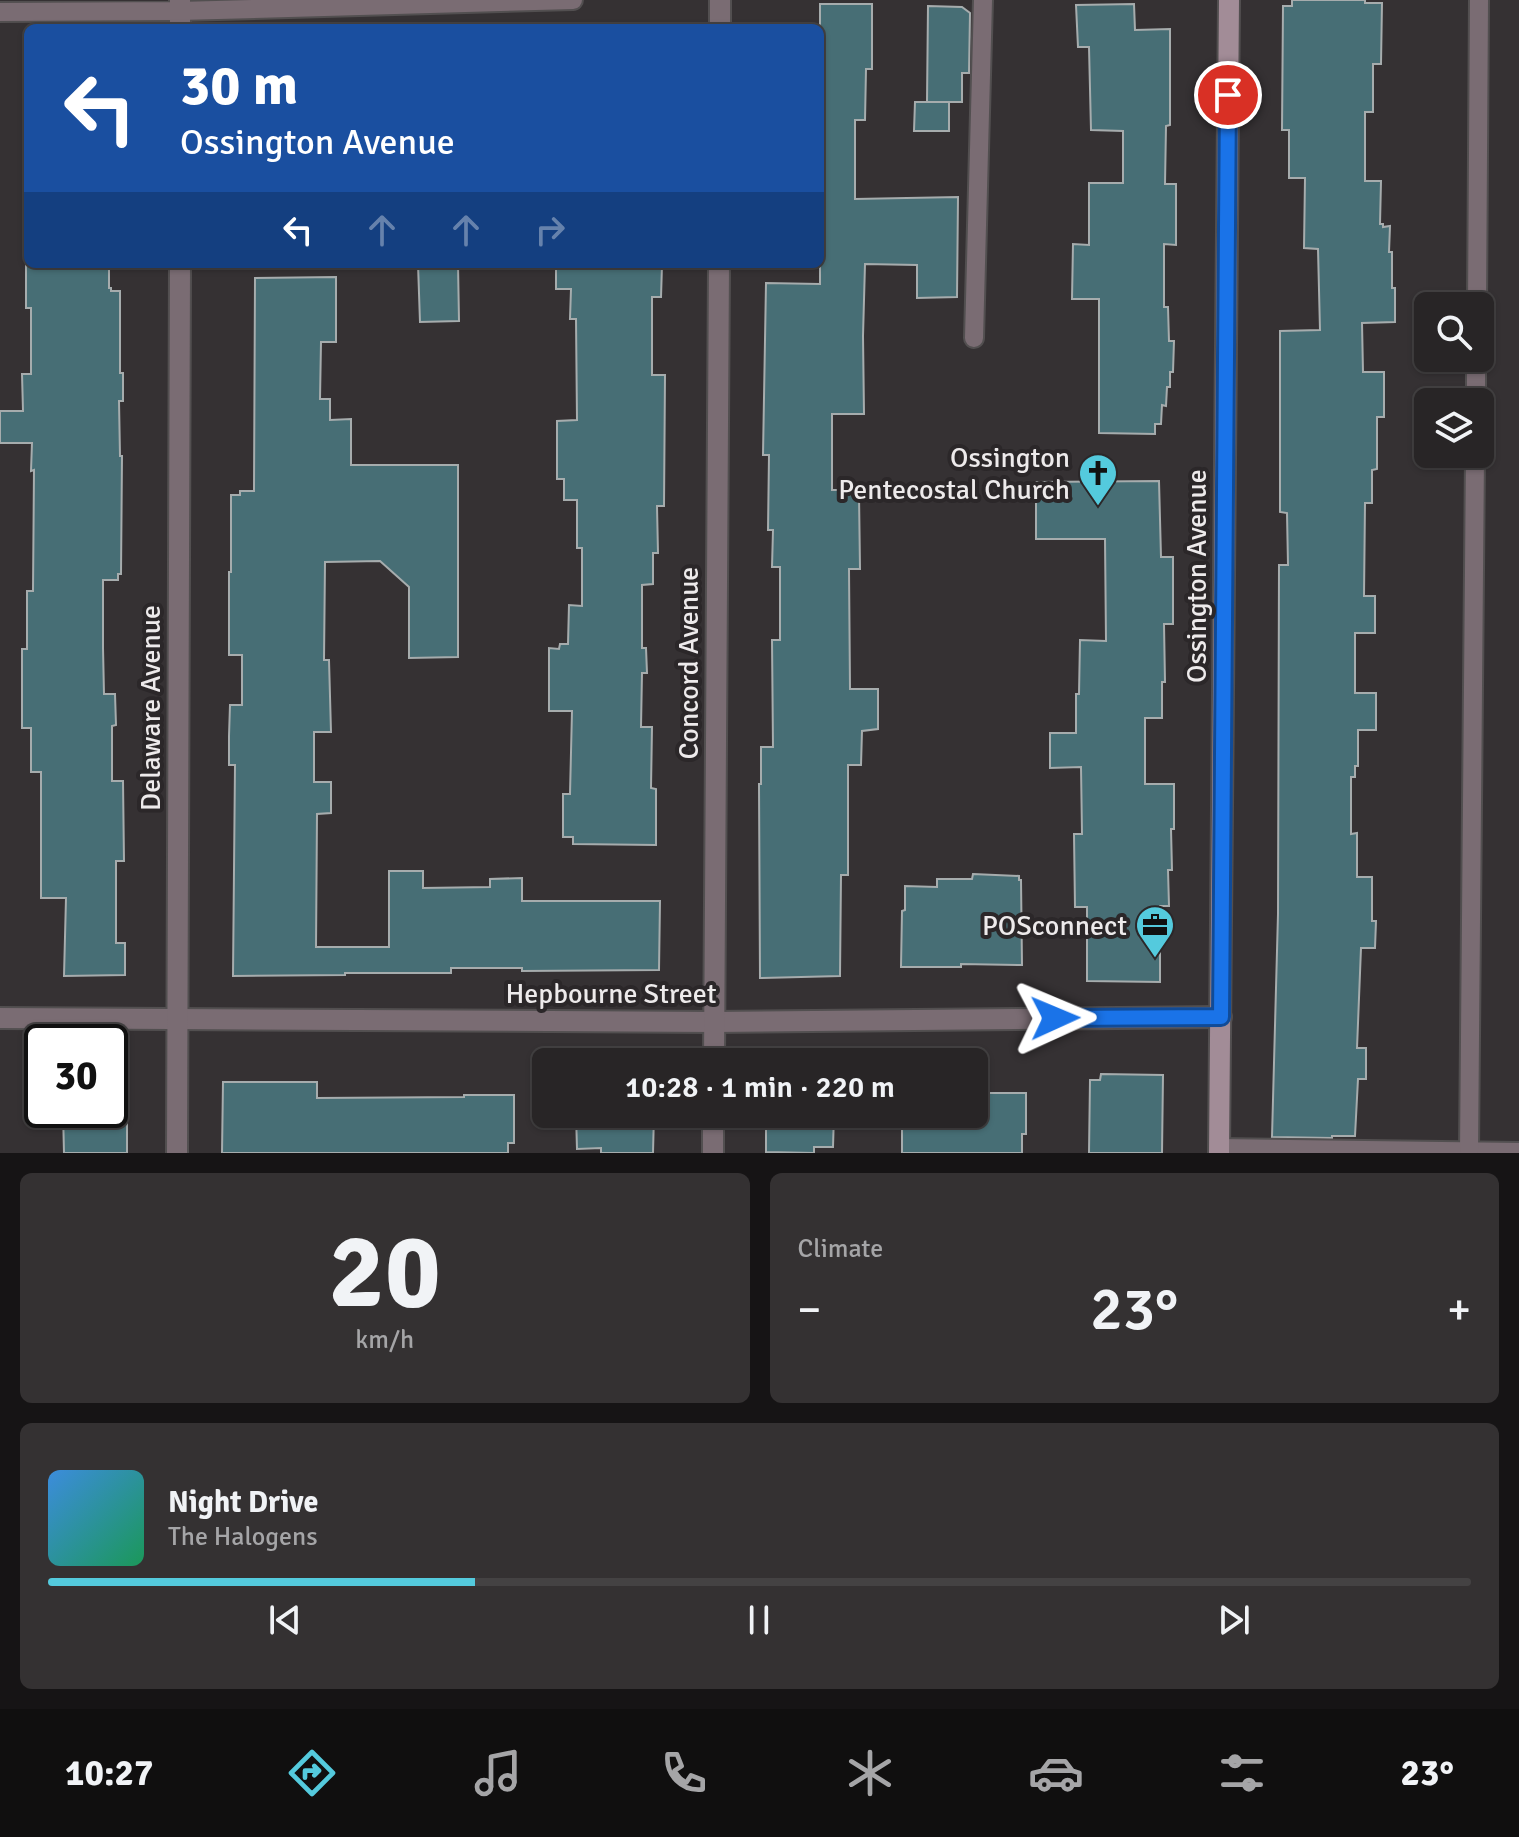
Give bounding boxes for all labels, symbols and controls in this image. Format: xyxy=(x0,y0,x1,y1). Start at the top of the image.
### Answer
text: 30 m xyxy=(180,51,298,120)
icon: left xyxy=(48,56,152,160)
pin xyxy=(1194,61,1262,129)
icon: arrive xyxy=(1206,73,1250,117)
text: Ossington Avenue xyxy=(180,120,455,165)
icon: left xyxy=(276,208,320,252)
icon: ahead xyxy=(360,208,404,252)
icon: ahead xyxy=(444,208,488,252)
icon: right xyxy=(528,208,572,252)
map controls xyxy=(1414,292,1494,468)
button: search xyxy=(1414,292,1494,372)
button: layers xyxy=(1414,388,1494,468)
place label: Ossington Pentecostal Church xyxy=(838,441,1070,507)
church icon: Ossington Pentecostal Church xyxy=(1077,452,1119,507)
street label: Ossington Avenue xyxy=(1180,469,1214,683)
street label: Concord Avenue xyxy=(672,567,706,759)
street label: Delaware Avenue xyxy=(134,605,168,811)
office icon: POSconnect xyxy=(1134,904,1176,959)
place label: POSconnect xyxy=(982,909,1127,943)
position arrow xyxy=(1013,976,1097,1060)
street label: Hepbourne Street xyxy=(505,977,717,1011)
speed limit sign: 30 xyxy=(24,1024,128,1128)
text: 10:28 · 1 min · 220 m xyxy=(625,1069,895,1106)
text: 20 xyxy=(329,1208,441,1336)
text: Climate xyxy=(798,1233,883,1265)
text: 23° xyxy=(1090,1273,1178,1347)
text: − xyxy=(798,1283,821,1337)
text: + xyxy=(1447,1283,1471,1337)
text: km/h xyxy=(355,1324,414,1356)
text: Night Drive xyxy=(168,1484,318,1521)
text: The Halogens xyxy=(168,1521,318,1553)
icon: previous xyxy=(263,1598,307,1642)
icon: pause xyxy=(737,1598,781,1642)
icon: next xyxy=(1212,1598,1256,1642)
icon: directions xyxy=(284,1745,340,1801)
icon: music xyxy=(470,1745,526,1801)
icon: phone xyxy=(656,1745,712,1801)
icon: climate xyxy=(842,1745,898,1801)
icon: car xyxy=(1028,1745,1084,1801)
icon: filters xyxy=(1214,1745,1270,1801)
text: 10:27 xyxy=(65,1751,153,1796)
text: 23° xyxy=(1401,1751,1454,1796)

